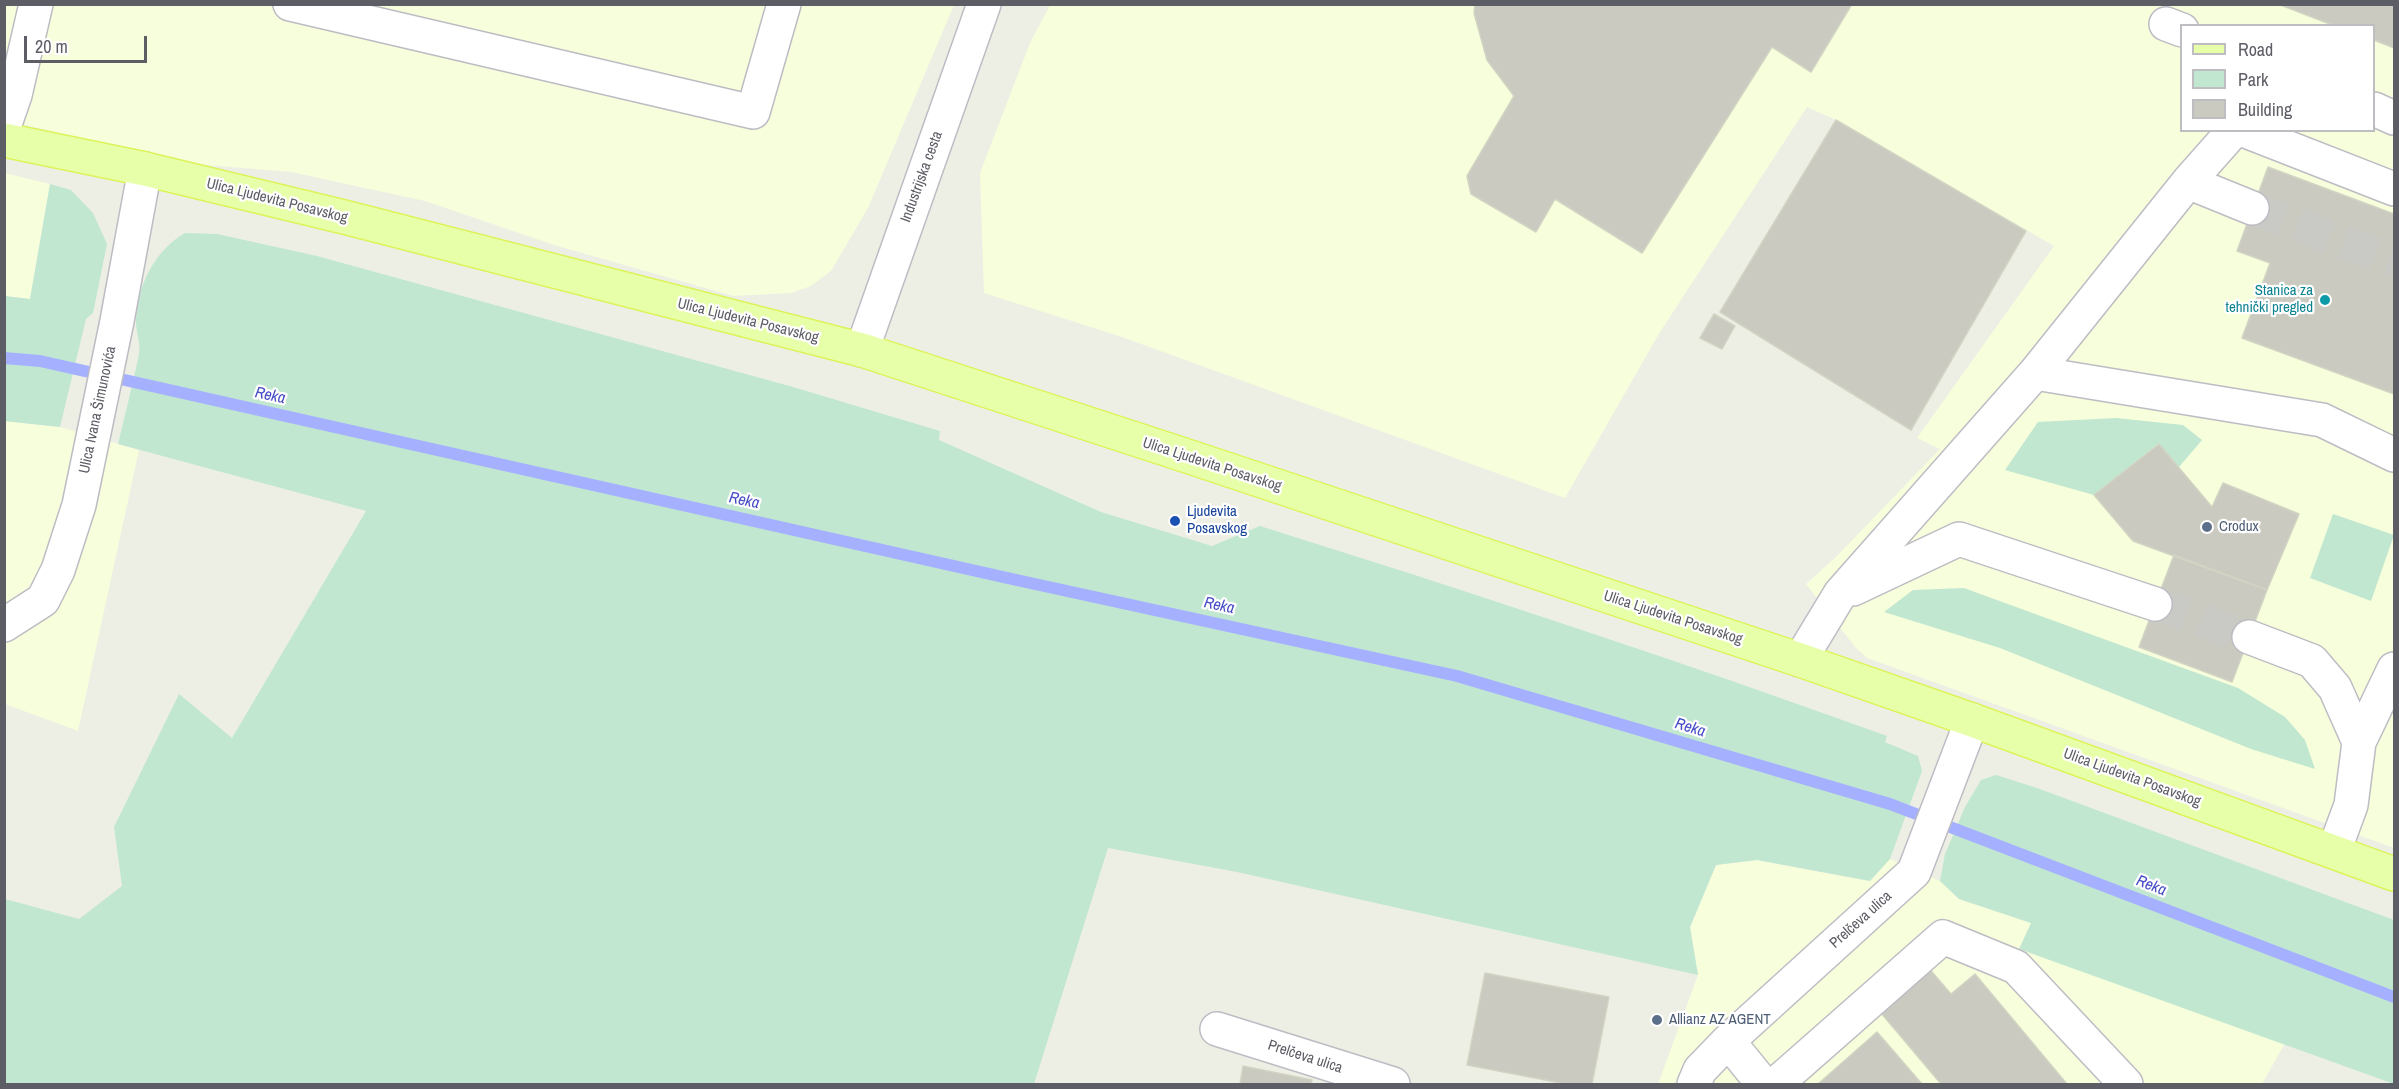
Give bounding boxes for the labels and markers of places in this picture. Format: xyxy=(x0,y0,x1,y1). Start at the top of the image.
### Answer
place label: Stanica za tehnički pregled xyxy=(2225,282,2313,317)
marker: Stanica za tehnički pregled xyxy=(2318,293,2332,307)
place label: Ljudevita Posavskog xyxy=(1187,503,1247,538)
marker: Ljudevita Posavskog xyxy=(1168,514,1182,528)
place label: Crodux xyxy=(2219,518,2259,536)
marker: Crodux xyxy=(2200,520,2214,534)
place label: Allianz AZ AGENT xyxy=(1669,1011,1771,1029)
marker: Allianz AZ AGENT xyxy=(1650,1013,1664,1027)

